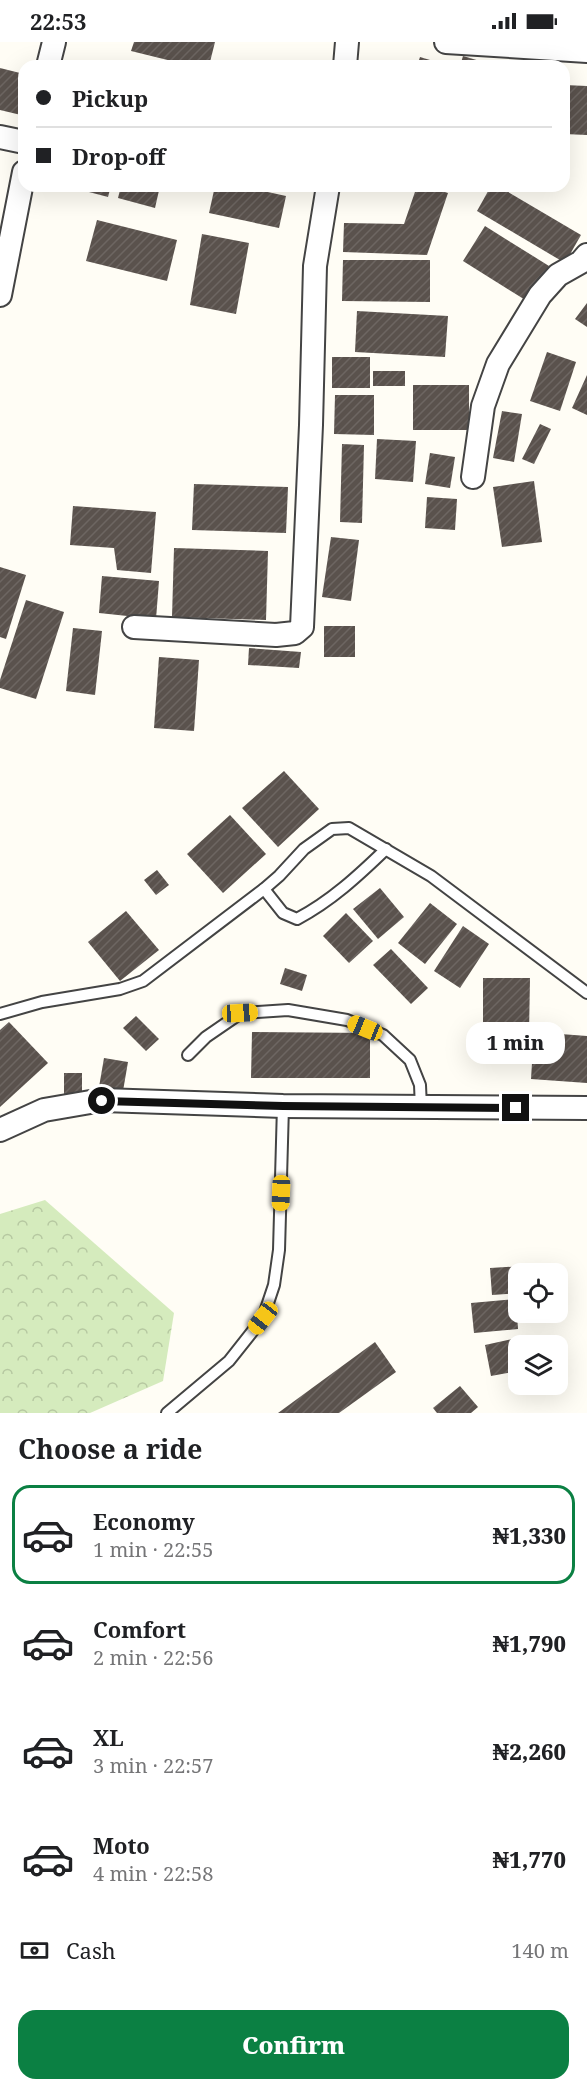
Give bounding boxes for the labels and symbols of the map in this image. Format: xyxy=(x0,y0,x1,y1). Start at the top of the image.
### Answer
car xyxy=(222,1003,258,1023)
car xyxy=(345,1013,385,1043)
callout: 1 min xyxy=(466,1021,566,1063)
route start xyxy=(88,1087,115,1114)
route end xyxy=(502,1094,529,1121)
car xyxy=(271,1175,291,1211)
car xyxy=(245,1298,281,1338)

